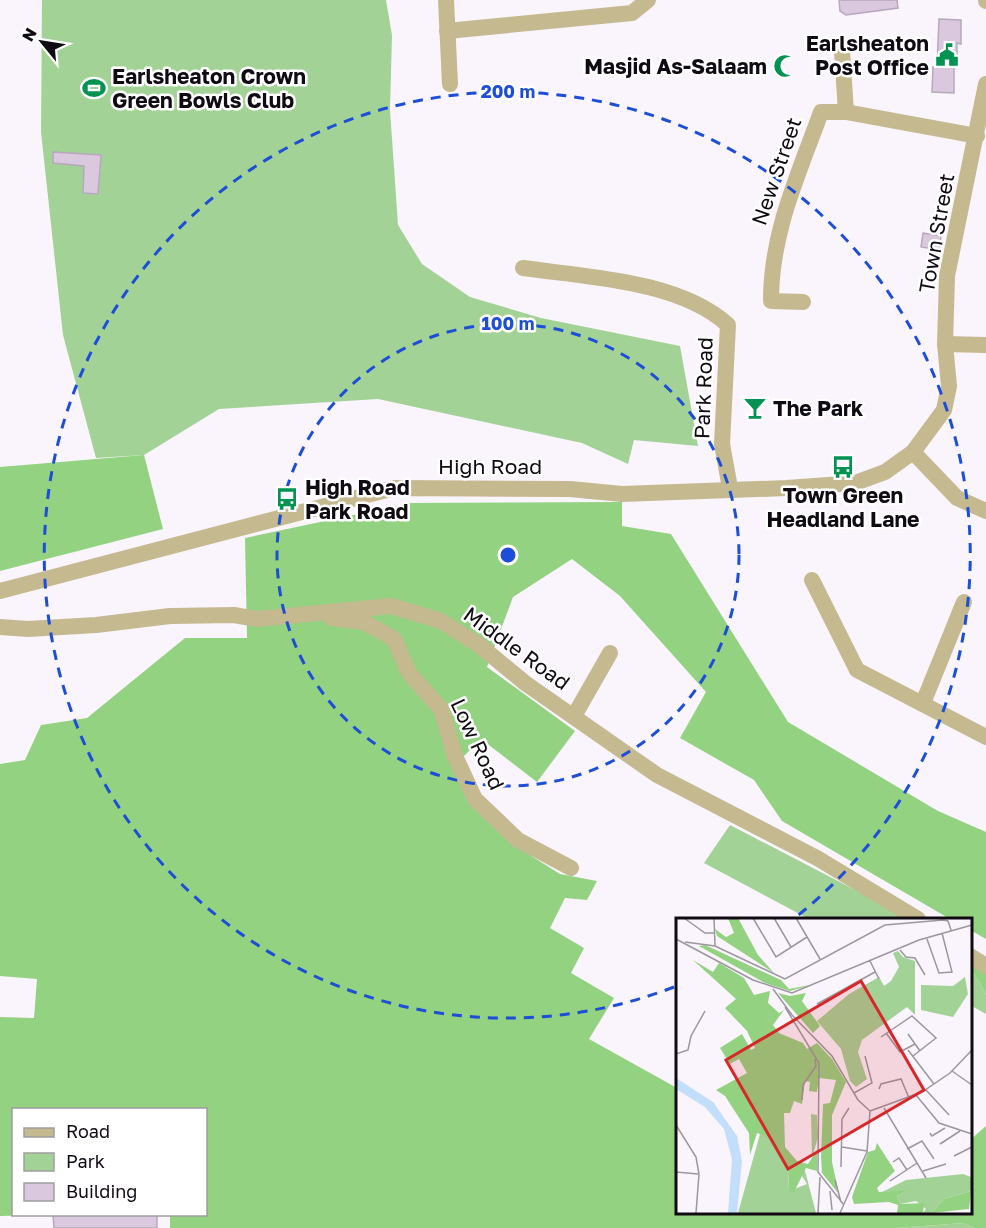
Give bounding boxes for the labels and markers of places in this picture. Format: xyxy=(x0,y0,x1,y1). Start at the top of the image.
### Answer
place label: Earlsheaton Post Office xyxy=(806,30,929,80)
public building icon: Earlsheaton Post Office xyxy=(934,42,960,68)
place label: Masjid As-Salaam xyxy=(584,53,767,79)
mosque icon: Masjid As-Salaam xyxy=(772,53,798,79)
place label: Earlsheaton Crown Green Bowls Club xyxy=(112,63,306,113)
sports icon: Earlsheaton Crown Green Bowls Club xyxy=(81,75,107,101)
bar icon: The Park xyxy=(742,395,768,421)
place label: The Park xyxy=(773,395,863,421)
bus stop icon: Town Green Headland Lane xyxy=(830,454,856,480)
place label: High Road Park Road xyxy=(305,474,410,524)
place label: Town Green Headland Lane xyxy=(767,482,920,532)
bus stop icon: High Road Park Road xyxy=(274,486,300,512)
centre of rings xyxy=(498,545,518,565)

